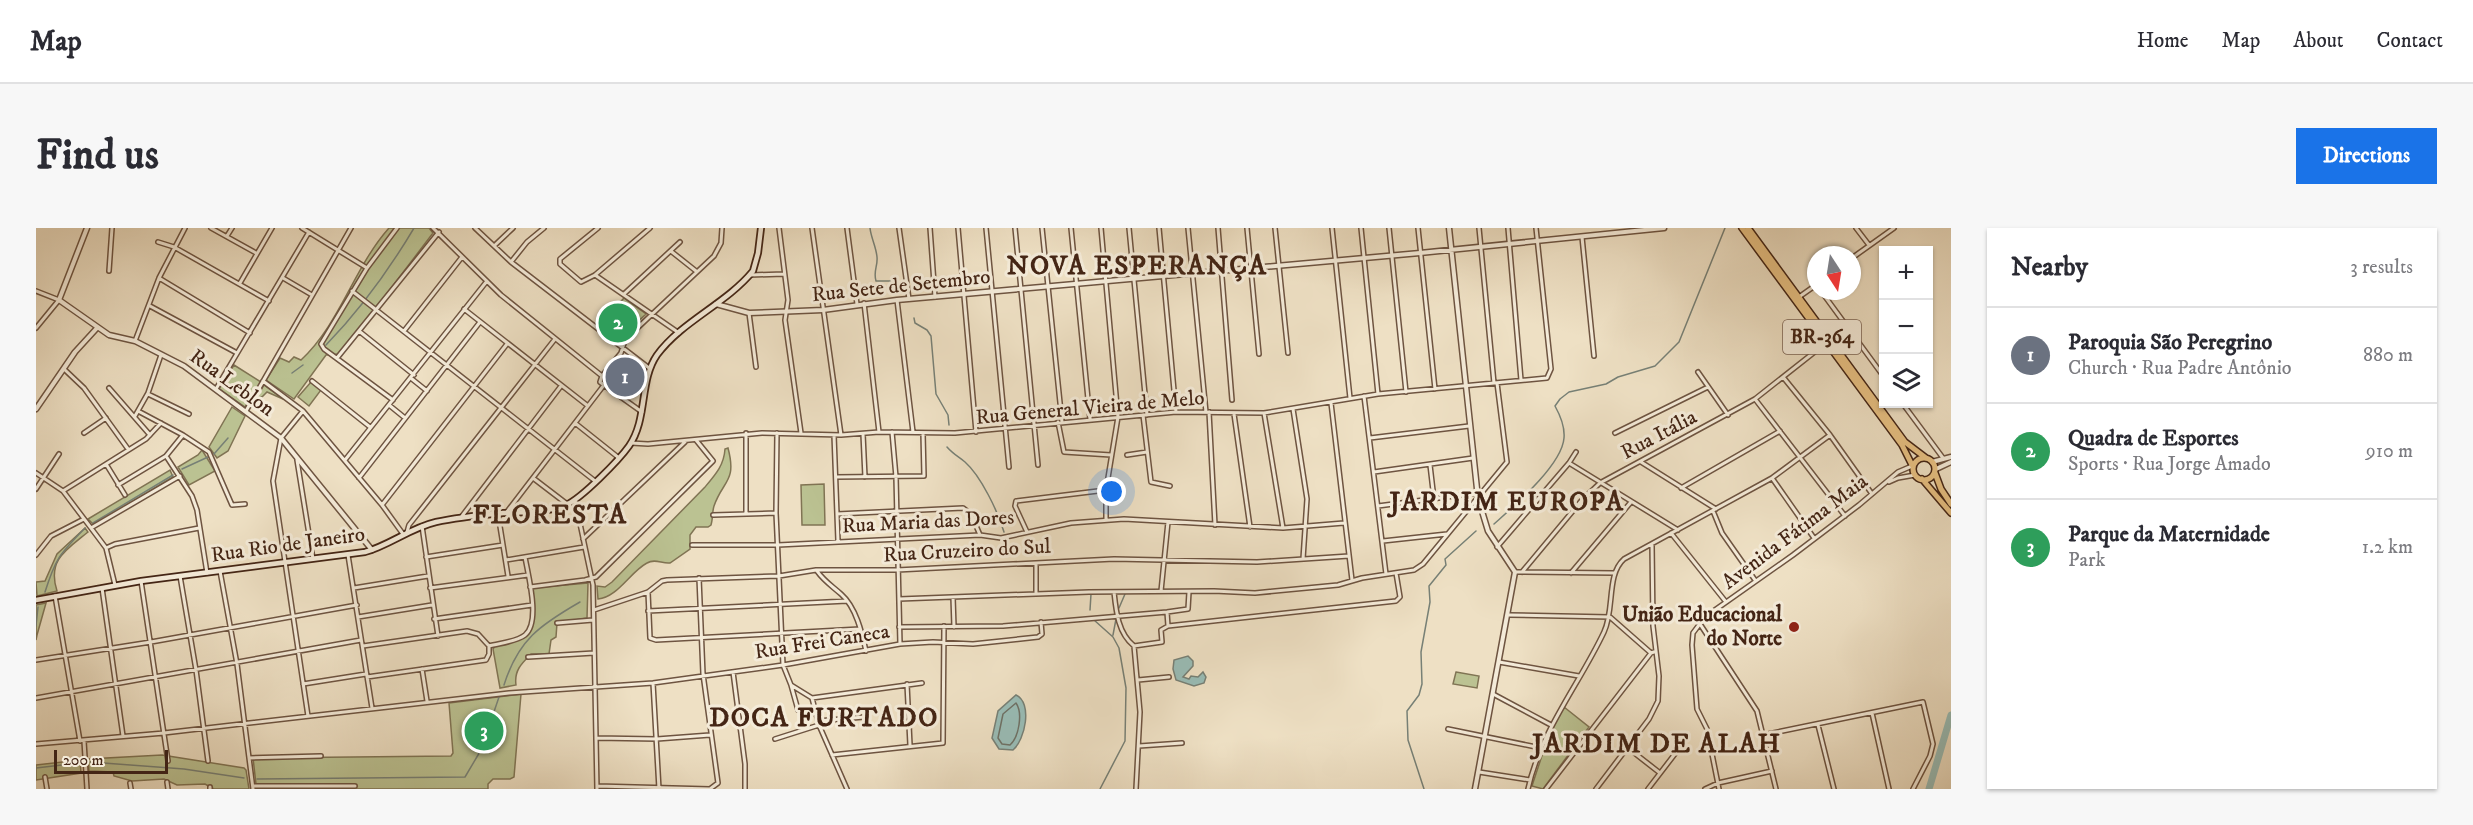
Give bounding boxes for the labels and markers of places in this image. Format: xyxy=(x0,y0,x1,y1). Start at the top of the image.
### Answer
pin: 2 xyxy=(598,300,638,346)
pin: 1 xyxy=(606,354,644,400)
place label: União Educacional do Norte xyxy=(1622,602,1783,652)
marker: União Educacional do Norte xyxy=(1787,620,1801,634)
pin: 3 xyxy=(464,708,504,754)

